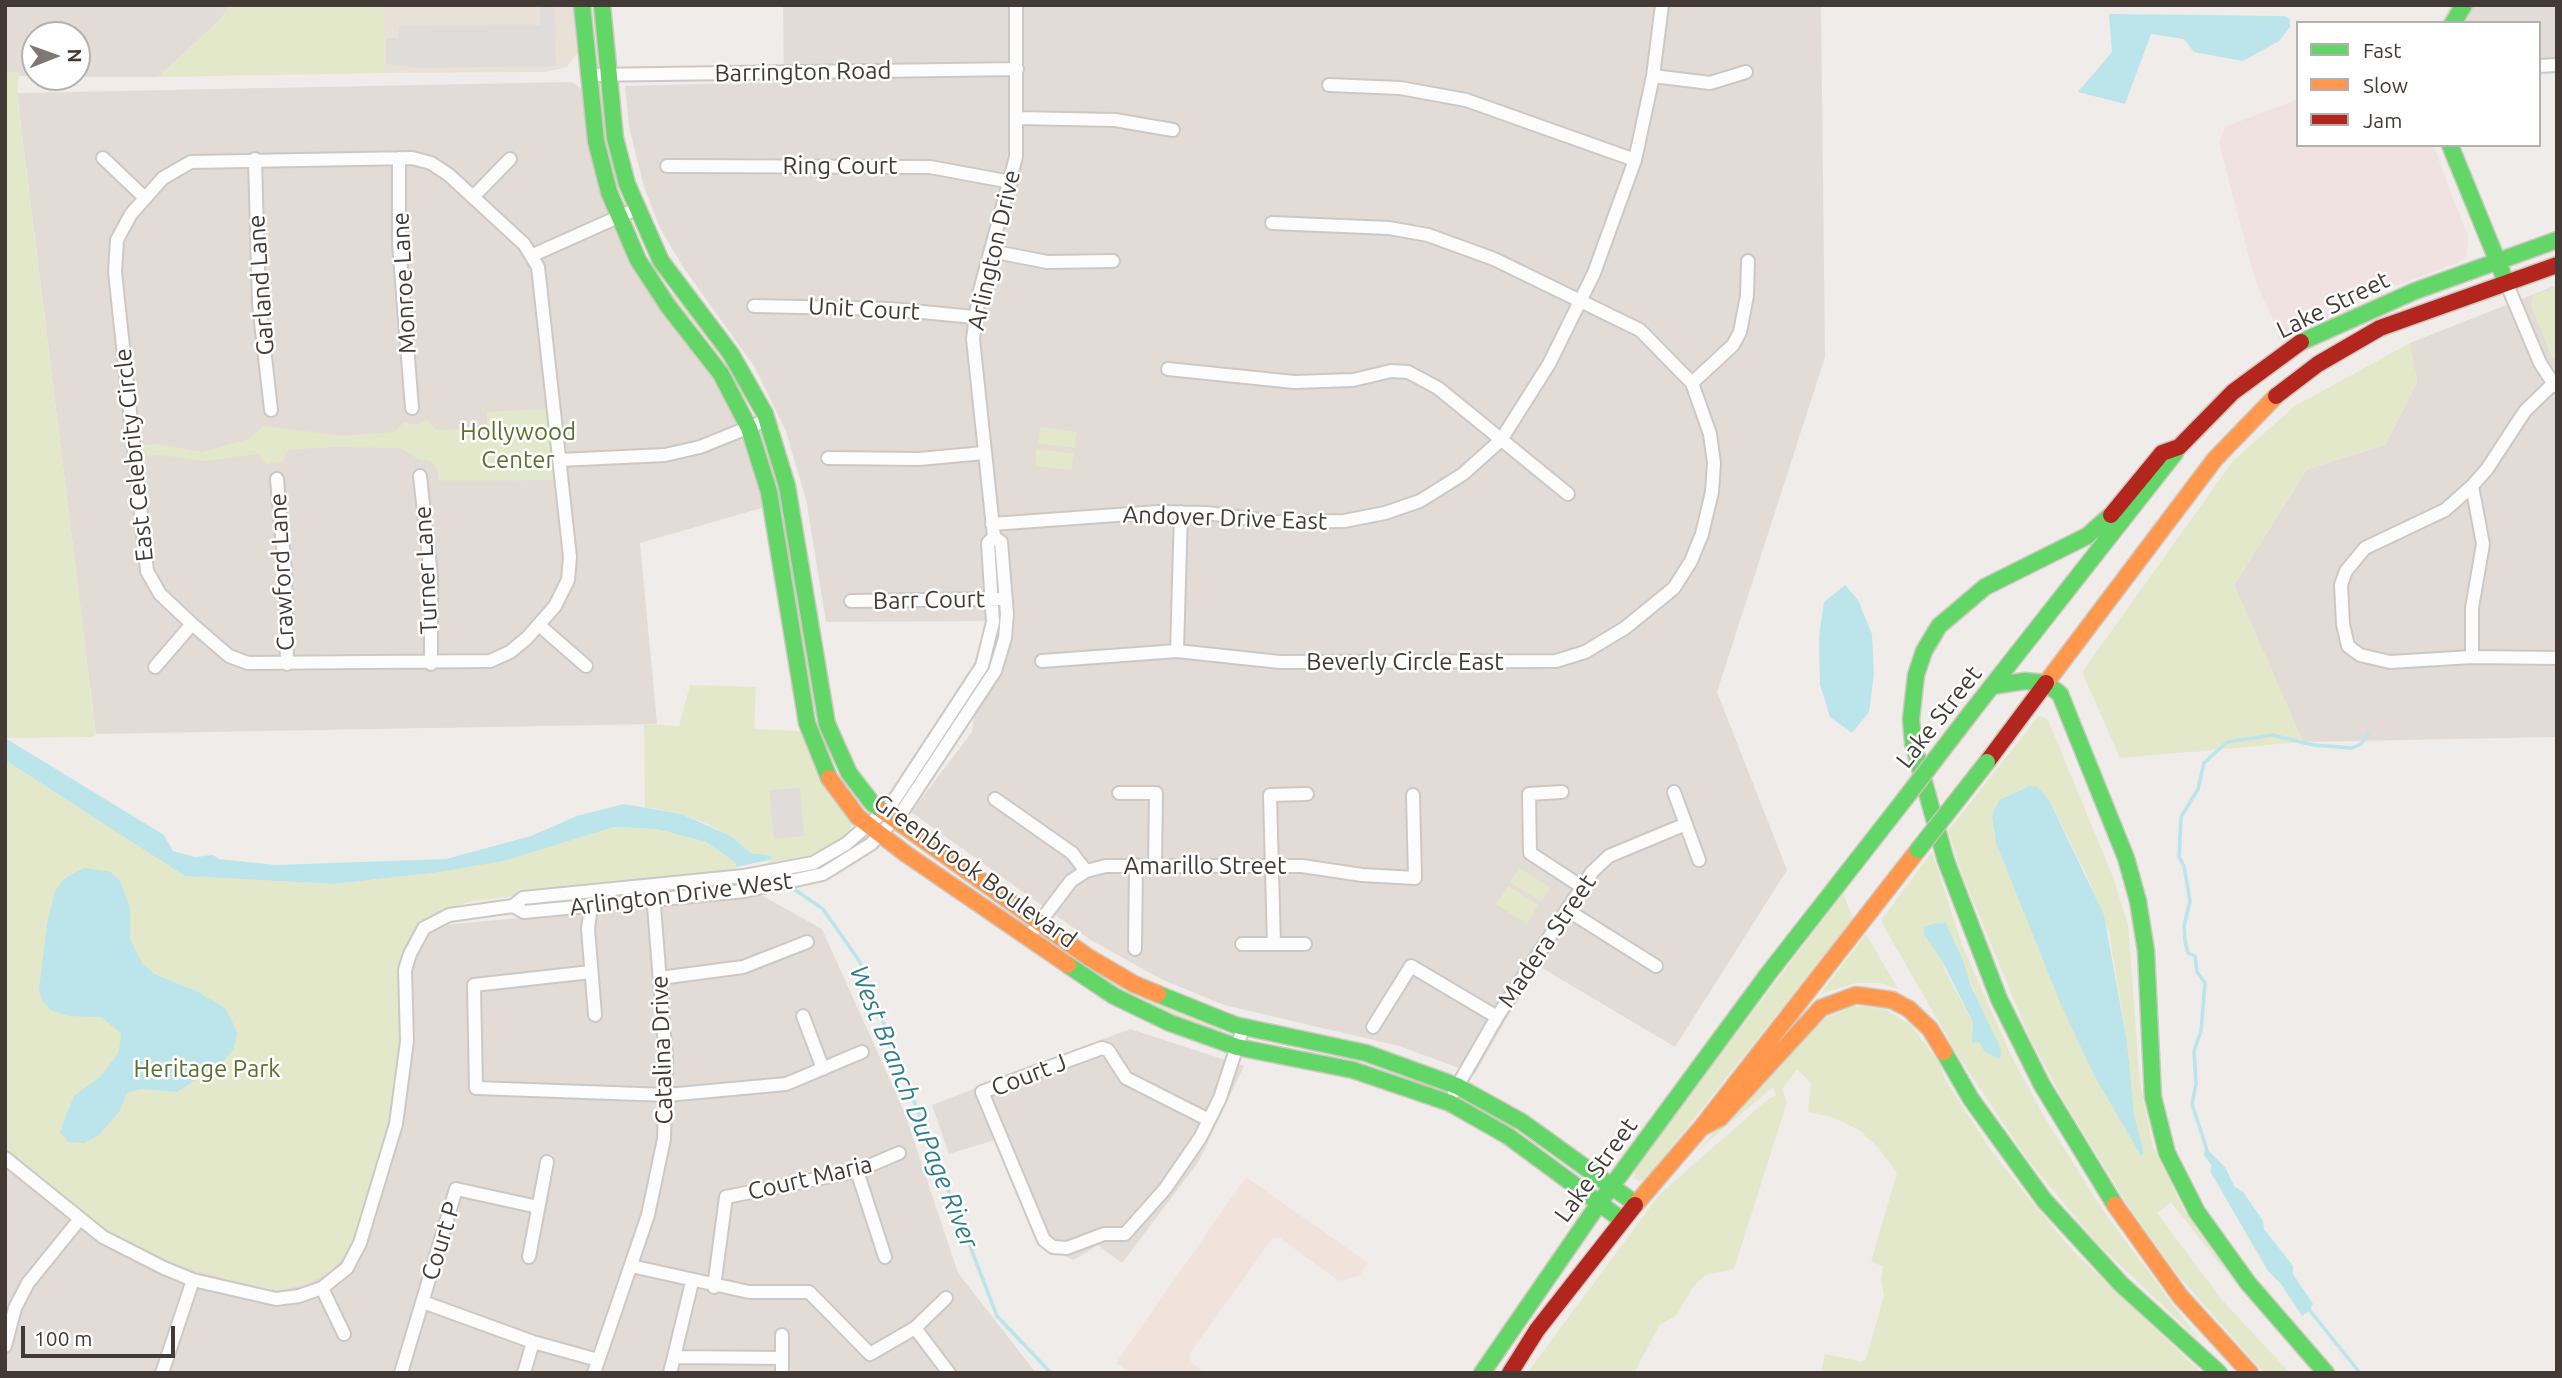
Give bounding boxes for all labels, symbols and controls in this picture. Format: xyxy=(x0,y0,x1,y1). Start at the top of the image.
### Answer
north arrow xyxy=(21,21,91,91)
legend xyxy=(2296,21,2541,147)
text: Fast xyxy=(2363,38,2401,62)
text: N xyxy=(64,48,86,63)
street label: Barrington Road xyxy=(714,56,892,88)
text: Slow xyxy=(2363,73,2408,97)
text: Jam xyxy=(2363,108,2402,132)
street label: Ring Court xyxy=(783,152,897,180)
street label: Arlington Drive xyxy=(962,167,1026,333)
street label: Monroe Lane xyxy=(386,211,422,355)
street label: Garland Lane xyxy=(242,214,280,356)
street label: Lake Street xyxy=(2272,265,2394,345)
street label: Unit Court xyxy=(807,292,921,326)
street label: East Celebrity Circle xyxy=(108,347,160,563)
park label: Hollywood Center xyxy=(460,418,576,474)
street label: Crawford Lane xyxy=(263,492,301,652)
street label: Andover Drive East xyxy=(1122,500,1328,536)
street label: Turner Lane xyxy=(408,505,444,635)
street label: Barr Court xyxy=(873,585,985,615)
street label: Beverly Circle East xyxy=(1306,648,1504,676)
street label: Lake Street xyxy=(1890,660,1988,774)
street label: Greenbrook Boulevard xyxy=(868,788,1082,954)
street label: Amarillo Street xyxy=(1124,852,1286,880)
street label: Arlington Drive West xyxy=(568,866,794,922)
street label: Madera Street xyxy=(1492,869,1602,1013)
water label: West Branch DuPage River xyxy=(843,961,985,1253)
street label: Catalina Drive xyxy=(645,975,679,1125)
street label: Court J xyxy=(987,1048,1071,1102)
park label: Heritage Park xyxy=(134,1055,280,1083)
street label: Lake Street xyxy=(1548,1112,1644,1228)
street label: Court Maria xyxy=(745,1150,875,1206)
street label: Court P xyxy=(415,1198,467,1284)
scale bar xyxy=(24,1312,178,1356)
text: 100 m xyxy=(34,1326,92,1350)

